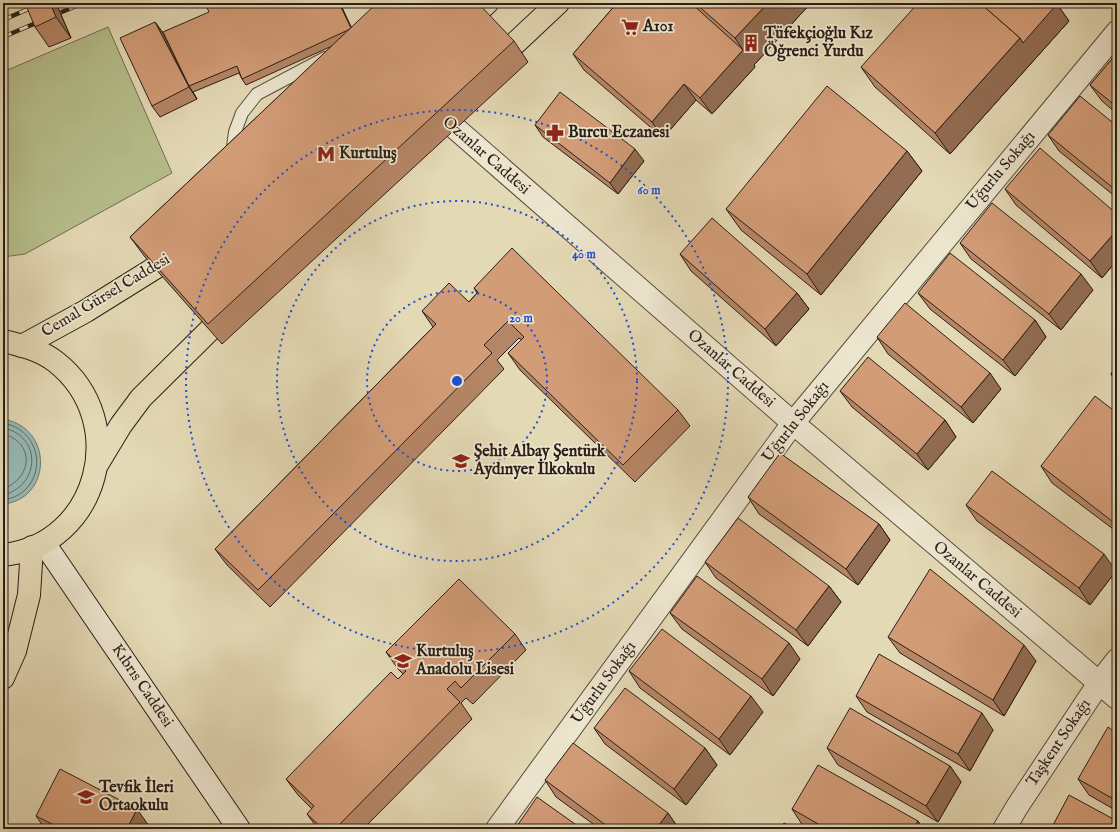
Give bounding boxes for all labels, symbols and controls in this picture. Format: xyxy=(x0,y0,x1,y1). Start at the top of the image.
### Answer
supermarket icon: A101 xyxy=(620,17,640,37)
place label: A101 xyxy=(642,17,673,37)
place label: Tüfekçioğlu Kız Öğrenci Yurdu xyxy=(763,24,873,62)
building icon: Tüfekçioğlu Kız Öğrenci Yurdu xyxy=(741,33,761,53)
street label: Ozanlar Caddesi xyxy=(438,113,534,199)
pharmacy icon: Burcu Eczanesi xyxy=(545,123,565,143)
place label: Burcu Eczanesi xyxy=(568,123,670,143)
street label: Uğurlu Sokağı xyxy=(962,127,1040,215)
metro station icon: Kurtuluş xyxy=(316,144,336,164)
place label: Kurtuluş xyxy=(339,144,397,164)
text: 60 m xyxy=(638,183,661,198)
text: 40 m xyxy=(572,247,597,262)
street label: Cemal Gürsel Caddesi xyxy=(38,250,174,342)
text: 20 m xyxy=(509,311,533,326)
street label: Ozanlar Caddesi xyxy=(683,326,779,412)
centre of rings xyxy=(450,374,464,388)
street label: Uğurlu Sokağı xyxy=(758,377,834,467)
place label: Şehit Albay Şentürk Aydınyer İlkokulu xyxy=(473,442,606,480)
school or university icon: Şehit Albay Şentürk Aydınyer İlkokulu xyxy=(451,451,471,471)
street label: Ozanlar Caddesi xyxy=(929,537,1025,623)
street label: Uğurlu Sokağı xyxy=(567,638,641,728)
street label: Kıbrıs Caddesi xyxy=(107,640,177,732)
place label: Kurtuluş Anadolu Lisesi xyxy=(415,642,515,680)
school or university icon: Kurtuluş Anadolu Lisesi xyxy=(393,651,413,671)
street label: Taşkent Sokağı xyxy=(1022,695,1096,791)
place label: Tevfik İleri Ortaokulu xyxy=(98,776,175,816)
school or university icon: Tevfik İleri Ortaokulu xyxy=(76,787,96,807)

